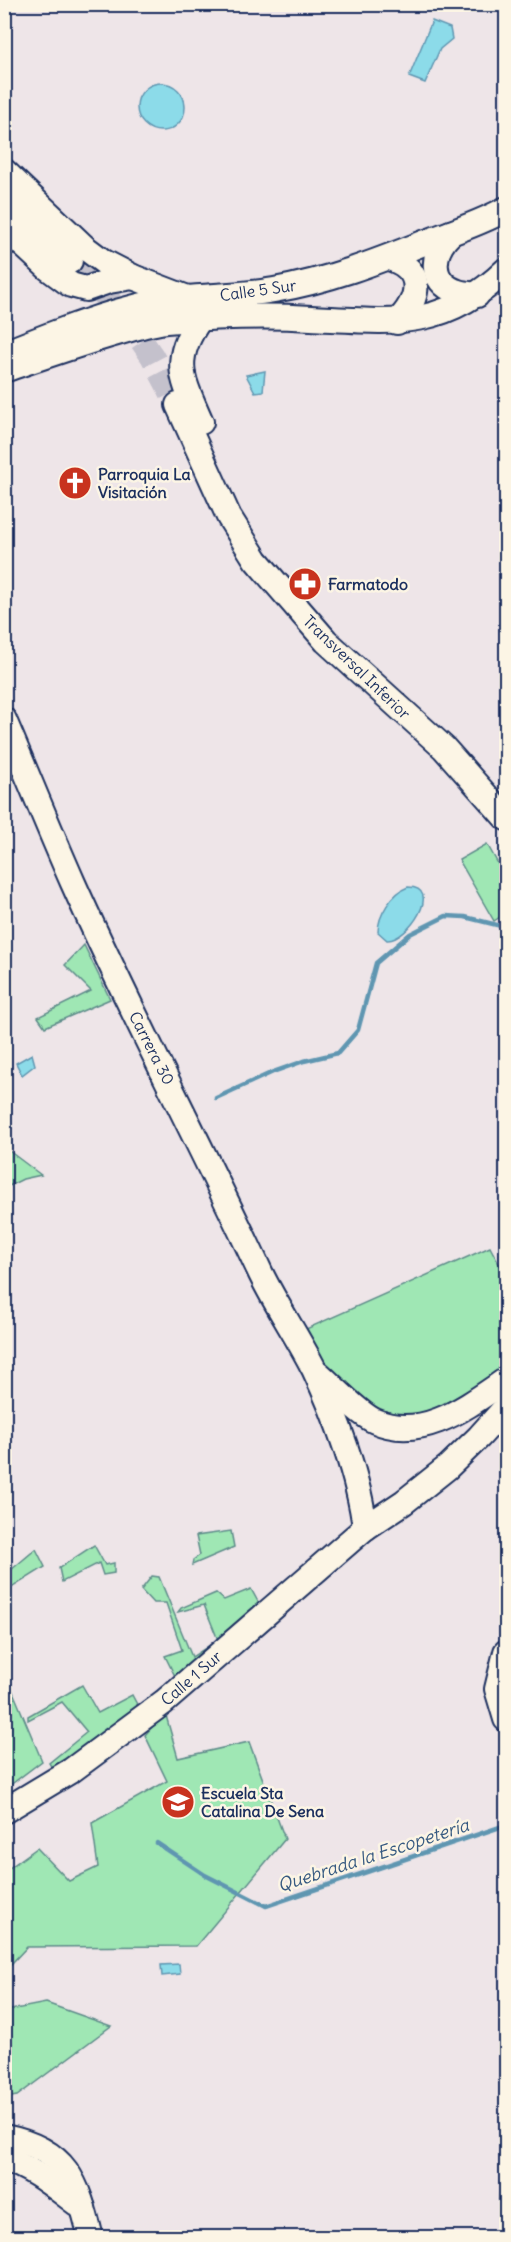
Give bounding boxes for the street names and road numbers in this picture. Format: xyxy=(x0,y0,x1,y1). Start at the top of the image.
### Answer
street label: Calle 5 Sur xyxy=(219,275,298,305)
street label: Transversal Inferior xyxy=(299,611,415,724)
street label: Carrera 30 xyxy=(125,1008,179,1088)
street label: Calle 1 Sur xyxy=(156,1646,226,1710)

